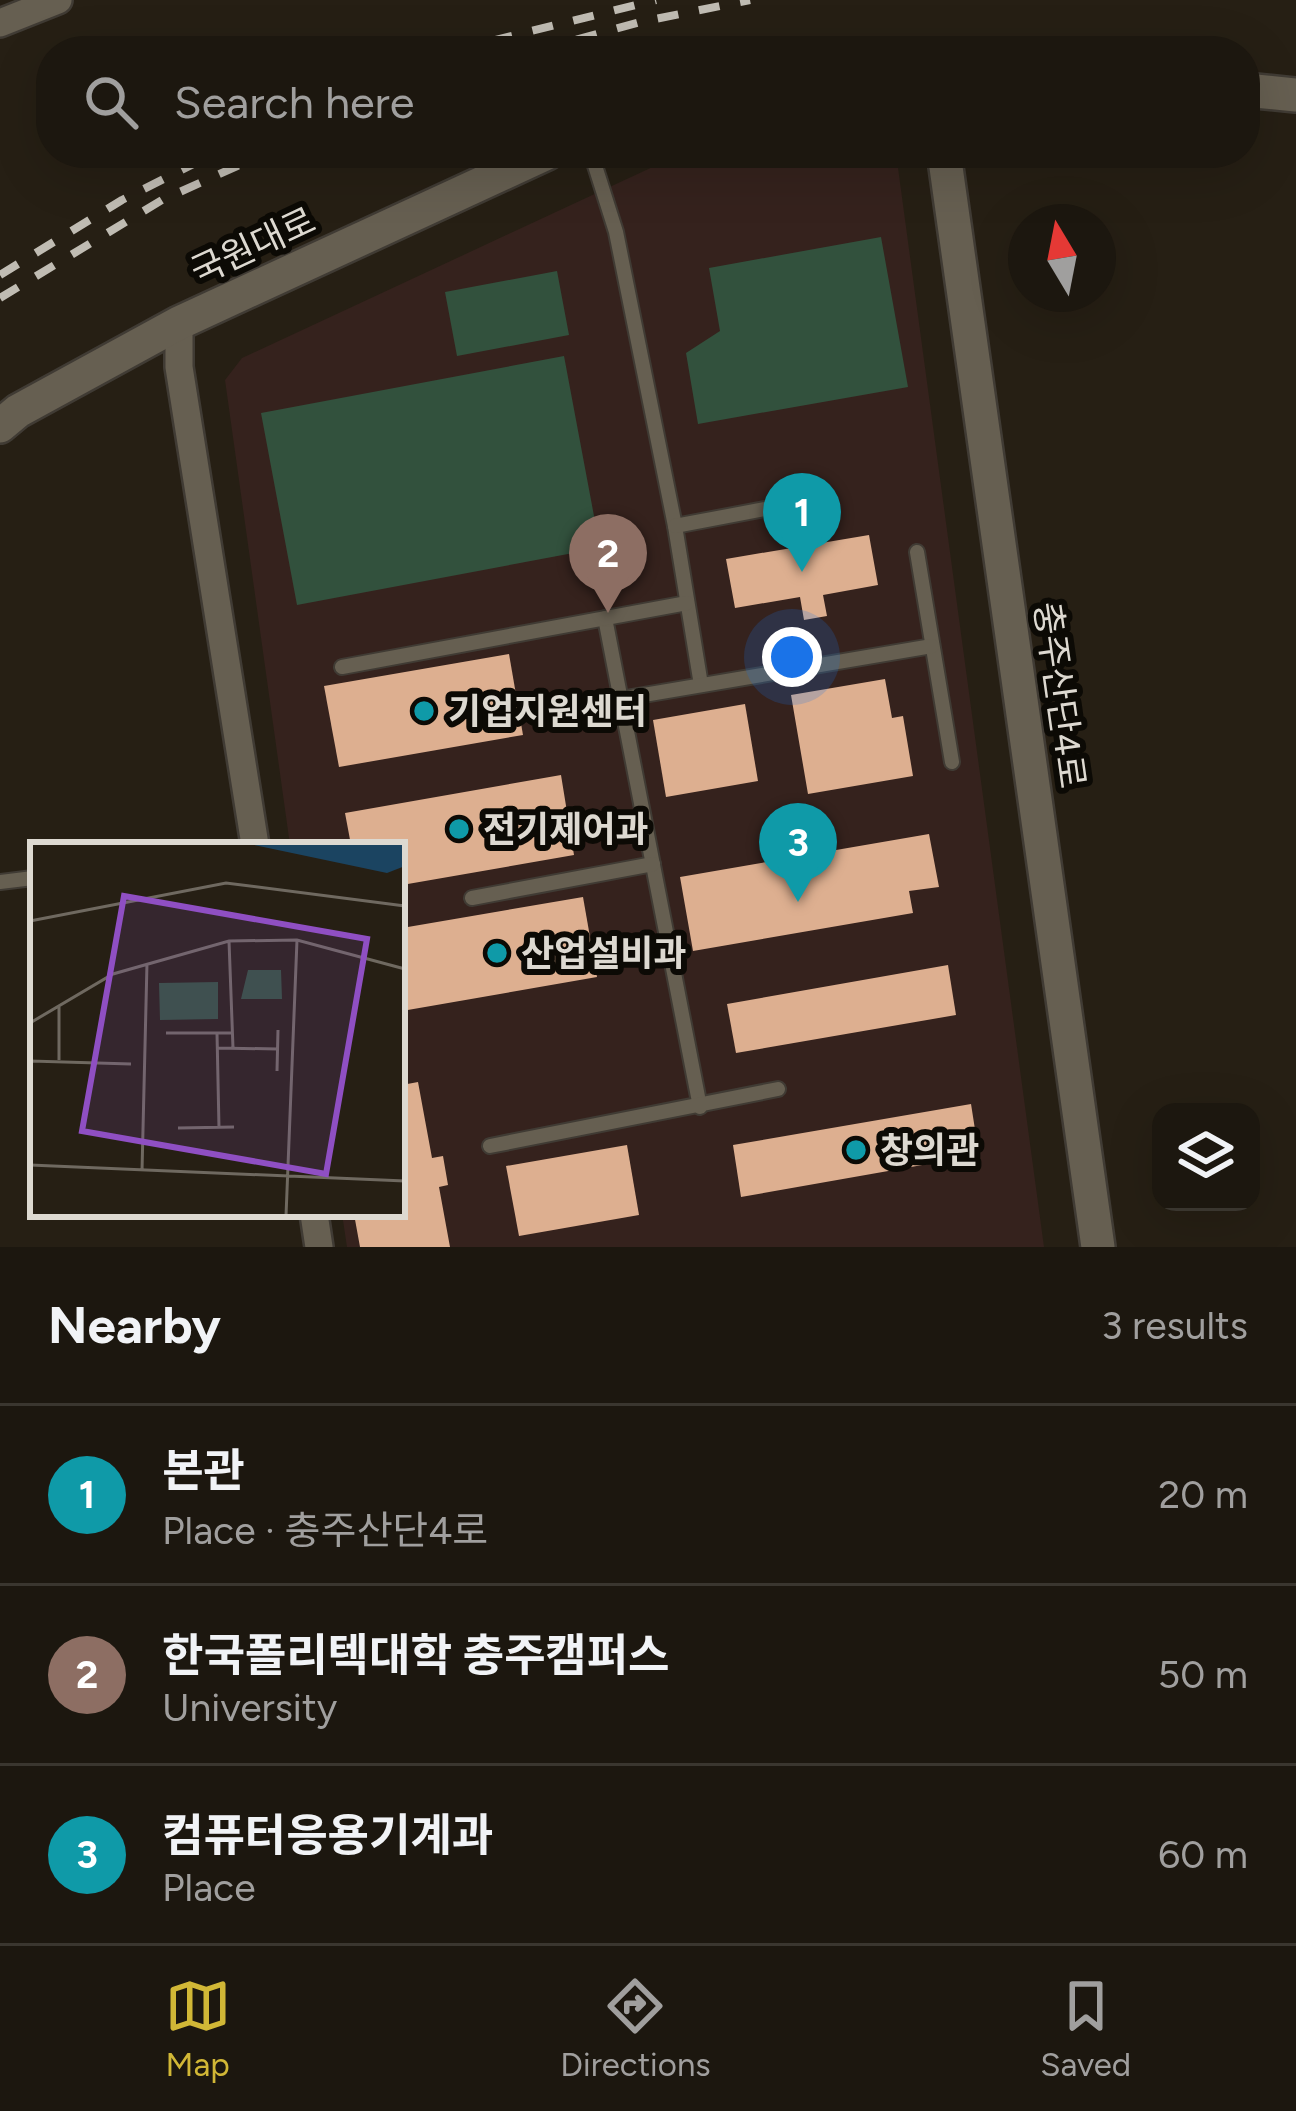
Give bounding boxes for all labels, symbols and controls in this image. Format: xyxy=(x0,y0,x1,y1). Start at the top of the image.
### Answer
search box xyxy=(36,36,1260,168)
icon: search xyxy=(78,69,144,135)
text: Search here xyxy=(174,75,414,129)
street label: 국원대로 xyxy=(184,199,322,293)
north arrow xyxy=(1008,204,1116,312)
pin: 1 xyxy=(763,473,841,572)
pin: 2 xyxy=(569,514,647,613)
street label: 충주산단4로 xyxy=(1026,599,1094,791)
your location xyxy=(762,627,822,687)
place label: 기업지원센터 xyxy=(448,690,647,733)
marker: 기업지원센터 xyxy=(411,698,437,724)
pin: 3 xyxy=(759,803,837,902)
place label: 전기제어과 xyxy=(483,808,649,851)
marker: 전기제어과 xyxy=(446,816,472,842)
inset map xyxy=(30,842,405,1217)
place label: 산업설비과 xyxy=(521,932,687,975)
marker: 산업설비과 xyxy=(484,940,510,966)
map controls xyxy=(1152,1103,1260,1211)
button: layers xyxy=(1152,1103,1260,1211)
place label: 창의관 xyxy=(880,1129,979,1172)
marker: 창의관 xyxy=(843,1137,869,1163)
text: Nearby xyxy=(48,1295,221,1356)
text: 3 results xyxy=(1101,1302,1248,1349)
text: 본관 xyxy=(162,1443,245,1497)
text: 1 xyxy=(79,1471,95,1518)
text: 20 m xyxy=(1158,1471,1248,1518)
text: Place · 충주산단4로 xyxy=(162,1507,488,1554)
text: 한국폴리텍대학 충주캠퍼스 xyxy=(162,1628,670,1682)
text: 2 xyxy=(76,1651,98,1698)
text: 50 m xyxy=(1158,1651,1248,1698)
text: University xyxy=(162,1684,337,1731)
text: 컴퓨터응용기계과 xyxy=(162,1808,493,1862)
text: 3 xyxy=(76,1831,98,1878)
text: 60 m xyxy=(1158,1831,1248,1878)
text: Place xyxy=(162,1864,255,1911)
tab: Map xyxy=(165,1973,231,2084)
tab: Directions xyxy=(560,1973,711,2084)
tab: Saved xyxy=(1040,1973,1131,2084)

